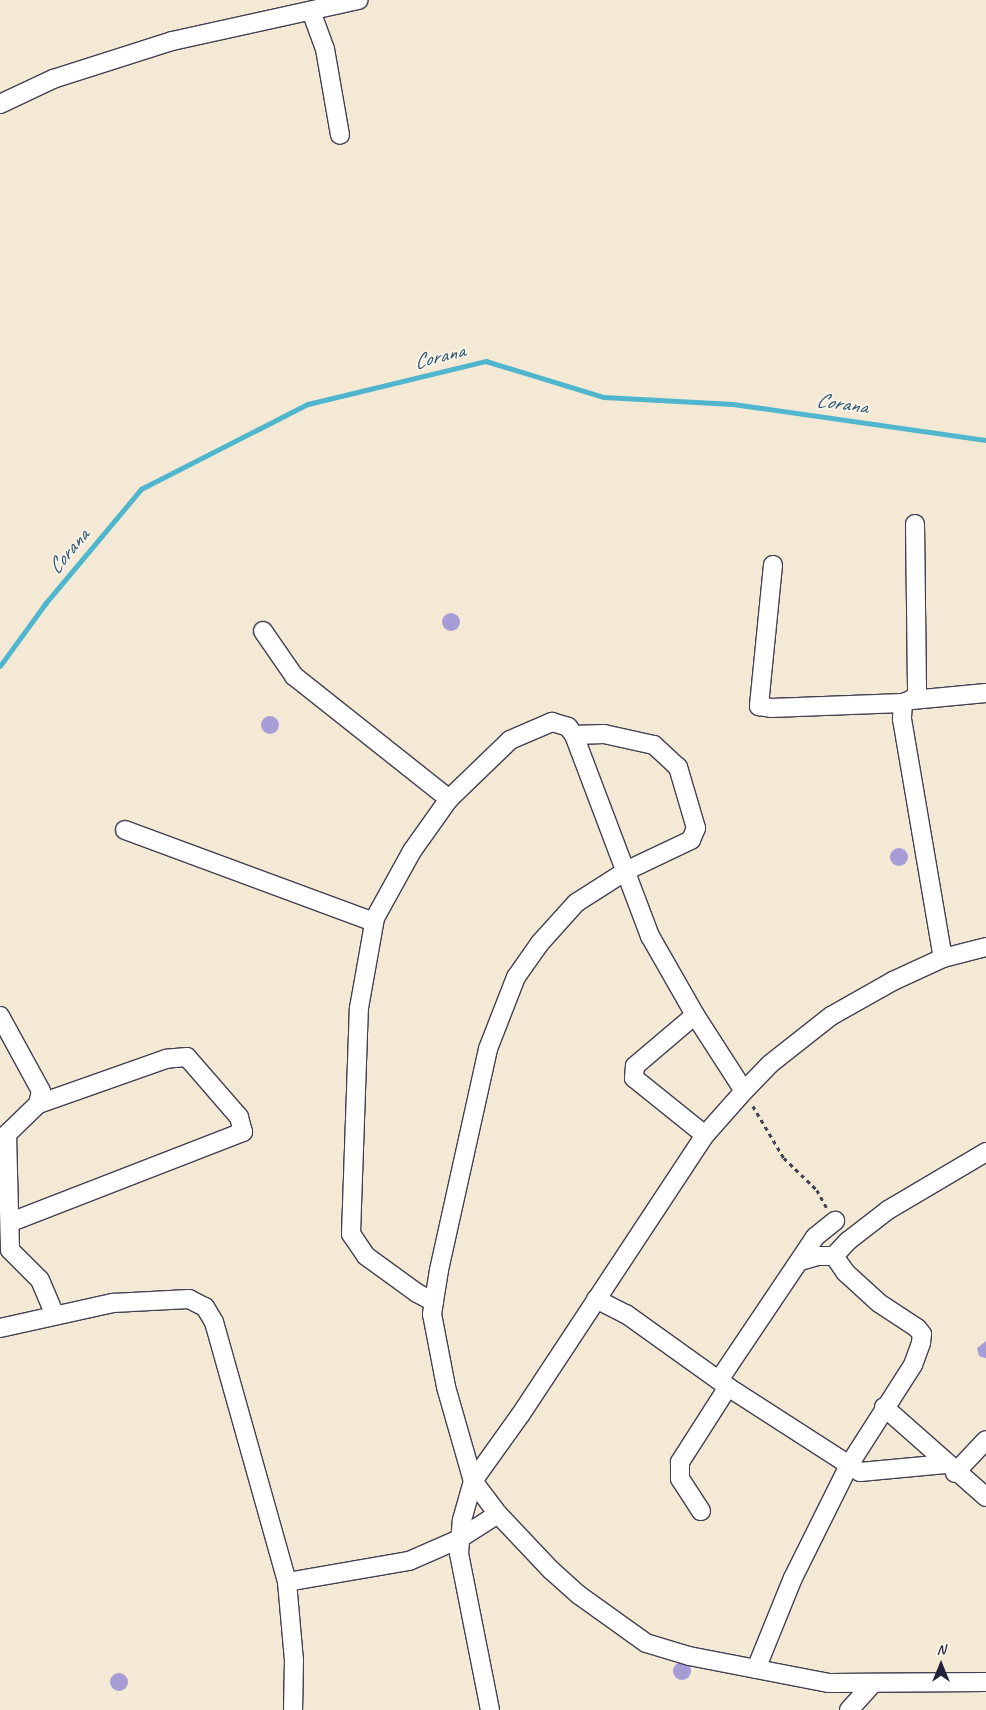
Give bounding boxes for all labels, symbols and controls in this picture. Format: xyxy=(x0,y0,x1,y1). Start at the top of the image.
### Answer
water label: Corana xyxy=(411,338,467,374)
water label: Corana xyxy=(815,387,869,419)
water label: Corana xyxy=(42,523,94,579)
north arrow xyxy=(916,1640,966,1690)
text: N xyxy=(937,1641,945,1658)

